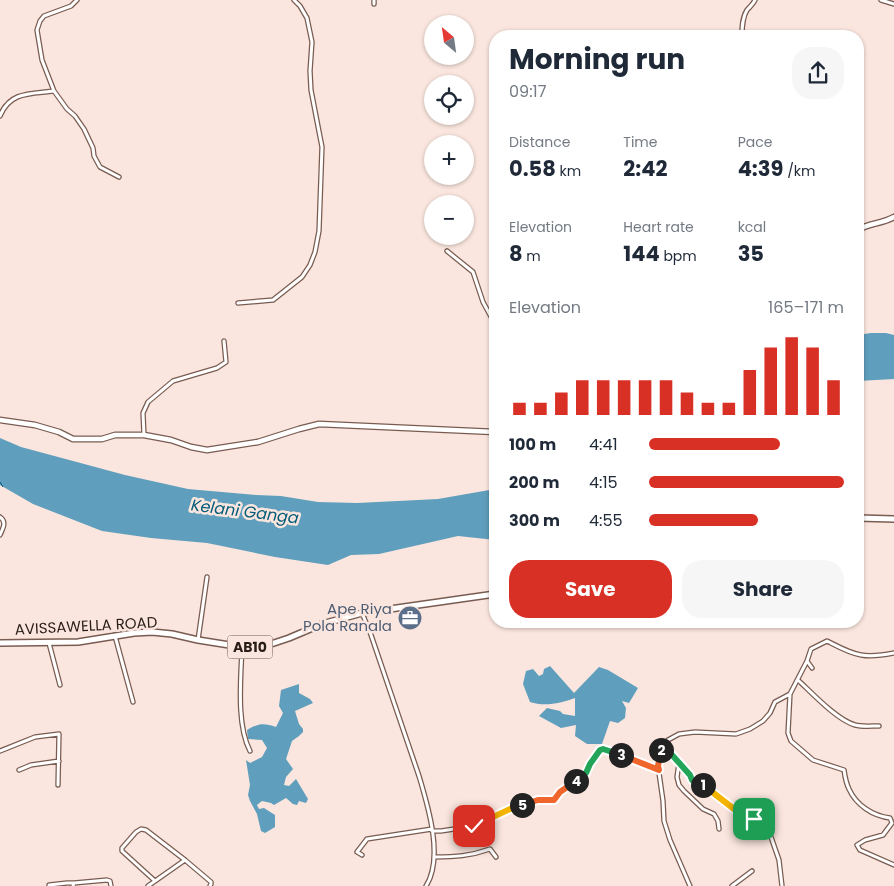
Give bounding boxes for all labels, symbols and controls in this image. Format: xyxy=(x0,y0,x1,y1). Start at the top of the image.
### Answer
north arrow xyxy=(424,15,474,65)
map controls xyxy=(424,15,474,245)
text: Morning run xyxy=(509,40,685,79)
button: share xyxy=(792,47,844,99)
button: locate xyxy=(424,75,474,125)
text: 09:17 xyxy=(509,80,546,103)
text: Distance xyxy=(509,132,570,152)
text: Time xyxy=(623,132,657,152)
text: Pace xyxy=(738,132,772,152)
button: + xyxy=(424,135,474,185)
text: 0.58 xyxy=(509,154,556,183)
text: 2:42 xyxy=(623,154,668,183)
text: 4:39 xyxy=(738,154,783,183)
text: km xyxy=(556,161,581,181)
text: /km xyxy=(783,161,816,181)
button: − xyxy=(424,195,474,245)
text: Elevation xyxy=(509,217,572,237)
text: Heart rate xyxy=(623,217,694,237)
text: kcal xyxy=(738,217,766,237)
text: 8 xyxy=(509,239,523,268)
text: 144 xyxy=(623,239,660,268)
text: 35 xyxy=(738,239,764,268)
text: m xyxy=(523,246,541,266)
text: bpm xyxy=(660,246,697,266)
text: Elevation xyxy=(509,296,581,319)
text: 165–171 m xyxy=(768,296,844,319)
text: 100 m xyxy=(509,433,556,456)
text: 4:41 xyxy=(589,433,618,456)
text: 200 m xyxy=(509,471,559,494)
text: 4:15 xyxy=(589,471,618,494)
water label: Kelani Ganga xyxy=(190,493,300,530)
text: 300 m xyxy=(509,509,560,532)
text: 4:55 xyxy=(589,509,623,532)
button: Save xyxy=(509,560,672,618)
button: Share xyxy=(682,560,844,618)
place label: Ape Riya Pola Ranala xyxy=(303,598,392,636)
office icon: Ape Riya Pola Ranala xyxy=(397,605,423,631)
street label: AVISSAWELLA ROAD xyxy=(14,611,158,640)
road number: AB10 xyxy=(228,636,272,659)
pin: 2 xyxy=(648,738,674,762)
text: 2 xyxy=(658,740,666,760)
pin: 3 xyxy=(608,742,634,768)
text: 3 xyxy=(617,745,626,765)
pin: 4 xyxy=(564,768,588,794)
text: 4 xyxy=(572,771,581,791)
pin: 1 xyxy=(690,772,716,798)
text: 1 xyxy=(701,775,706,795)
pin: 5 xyxy=(510,792,534,818)
text: 5 xyxy=(518,795,527,815)
pin xyxy=(733,798,775,840)
pin xyxy=(453,805,495,847)
icon: arrive xyxy=(740,805,768,833)
icon: check xyxy=(460,812,488,840)

